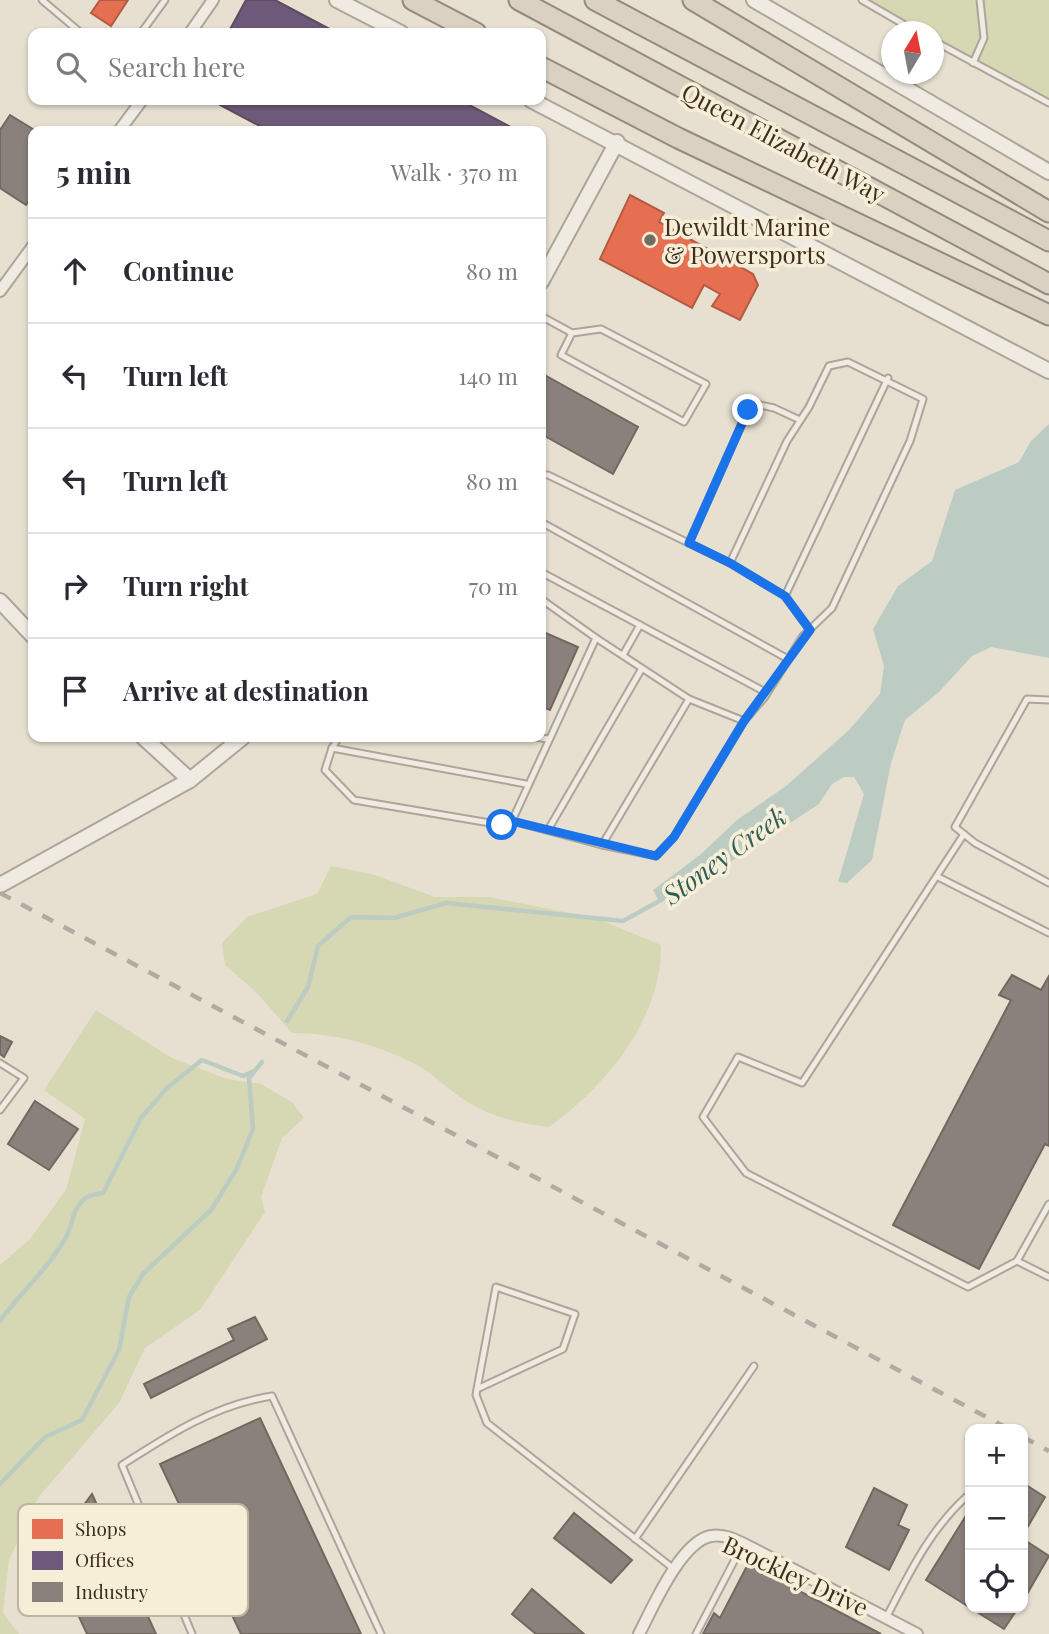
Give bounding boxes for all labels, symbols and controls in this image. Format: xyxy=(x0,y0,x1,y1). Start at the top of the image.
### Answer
north arrow xyxy=(881,21,944,84)
search box xyxy=(28,28,546,105)
icon: search xyxy=(52,48,90,86)
text: Search here xyxy=(108,49,245,84)
street label: Queen Elizabeth Way xyxy=(677,75,891,209)
text: 5 min xyxy=(56,152,131,192)
text: Walk · 370 m xyxy=(391,156,518,187)
place label: Dewildt Marine & Powersports xyxy=(664,210,830,270)
marker: Dewildt Marine & Powersports xyxy=(642,232,658,248)
icon: ahead xyxy=(56,252,94,290)
text: Continue xyxy=(123,253,234,288)
text: 80 m xyxy=(466,255,518,286)
icon: left xyxy=(56,357,94,395)
text: Turn left xyxy=(123,358,228,393)
text: 140 m xyxy=(458,360,518,391)
route end xyxy=(732,394,763,425)
icon: left xyxy=(56,462,94,500)
text: Turn left xyxy=(123,463,228,498)
text: 80 m xyxy=(466,465,518,496)
icon: right xyxy=(56,567,94,605)
text: Turn right xyxy=(123,568,249,603)
text: 70 m xyxy=(469,570,518,601)
icon: arrive xyxy=(56,672,94,710)
text: Arrive at destination xyxy=(123,673,369,708)
water label: Stoney Creek xyxy=(654,798,793,912)
route start xyxy=(486,809,517,840)
map controls xyxy=(965,1424,1028,1613)
button: + xyxy=(965,1424,1028,1487)
button: − xyxy=(965,1487,1028,1550)
legend xyxy=(18,1504,248,1616)
text: Shops xyxy=(75,1515,126,1541)
street label: Brockley Drive xyxy=(718,1527,874,1623)
text: Offices xyxy=(75,1546,134,1572)
button: locate xyxy=(965,1550,1028,1613)
text: Industry xyxy=(75,1578,149,1604)

